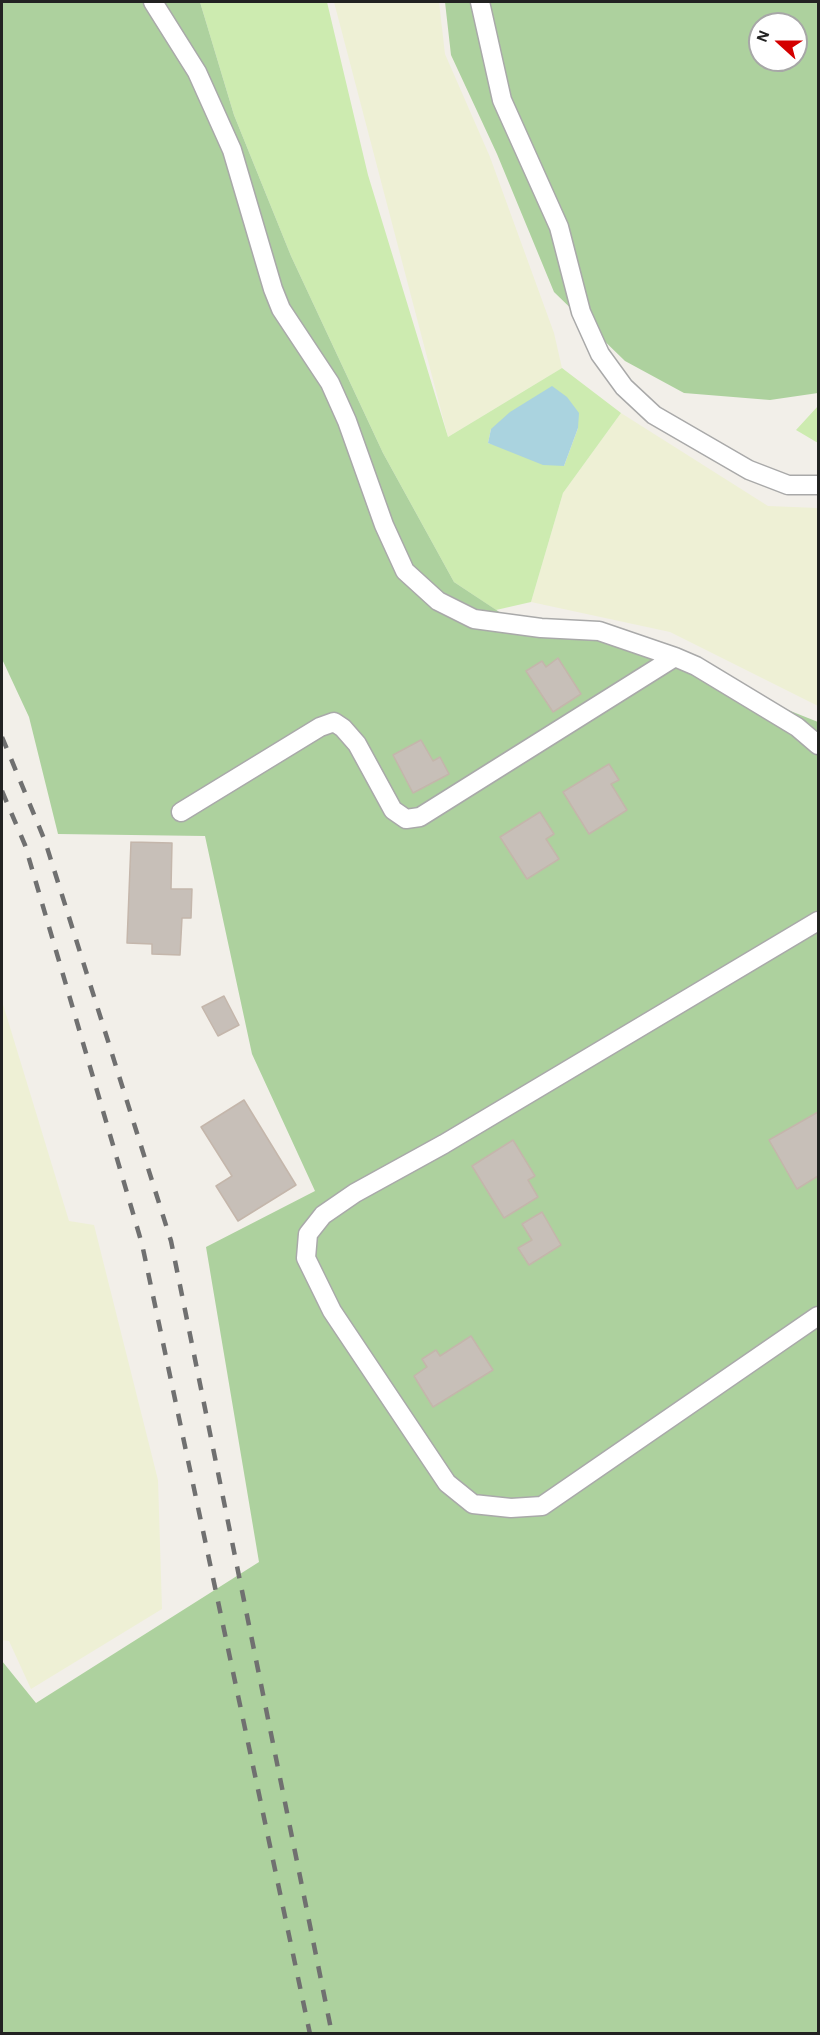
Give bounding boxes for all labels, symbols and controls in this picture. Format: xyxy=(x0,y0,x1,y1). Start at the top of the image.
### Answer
north arrow xyxy=(748,12,808,72)
text: N xyxy=(754,28,773,44)

